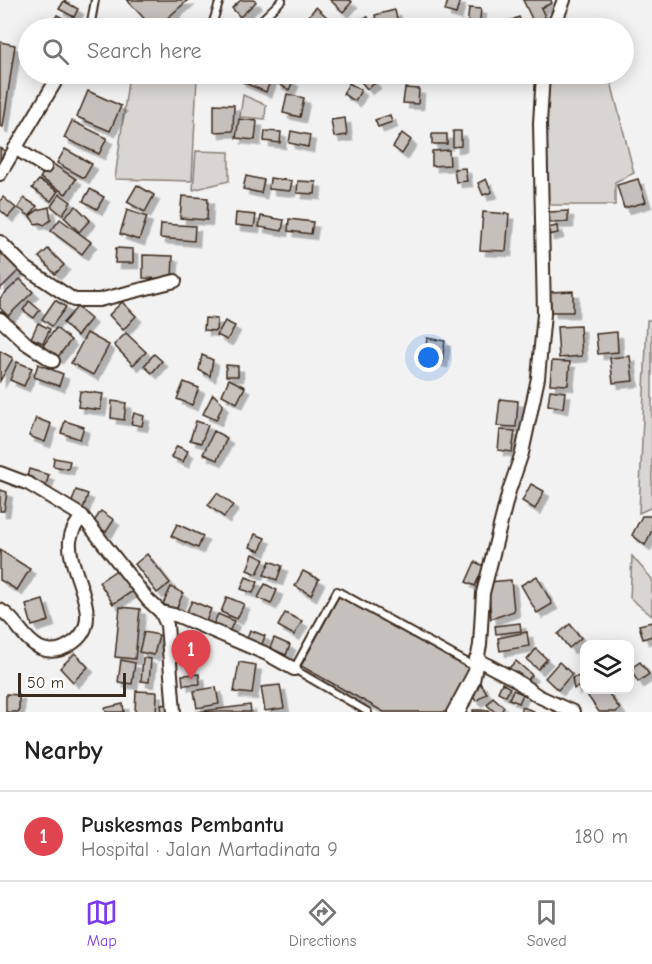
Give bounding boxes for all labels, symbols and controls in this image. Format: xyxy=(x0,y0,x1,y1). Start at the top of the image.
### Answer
search box xyxy=(18,18,634,84)
icon: search xyxy=(39,35,72,68)
text: Search here xyxy=(87,38,202,64)
your location xyxy=(414,343,443,372)
pin: 1 xyxy=(172,630,210,680)
map controls xyxy=(580,640,634,694)
button: layers xyxy=(580,640,634,694)
scale bar xyxy=(18,670,126,698)
text: 50 m xyxy=(27,674,64,692)
text: Nearby xyxy=(24,736,103,766)
text: Puskesmas Pembantu xyxy=(81,812,284,838)
text: 1 xyxy=(40,825,47,848)
text: 180 m xyxy=(574,825,628,848)
text: Hospital · Jalan Martadinata 9 xyxy=(81,838,338,861)
tab: Map xyxy=(85,896,118,950)
tab: Directions xyxy=(289,896,356,950)
tab: Saved xyxy=(527,896,567,950)

